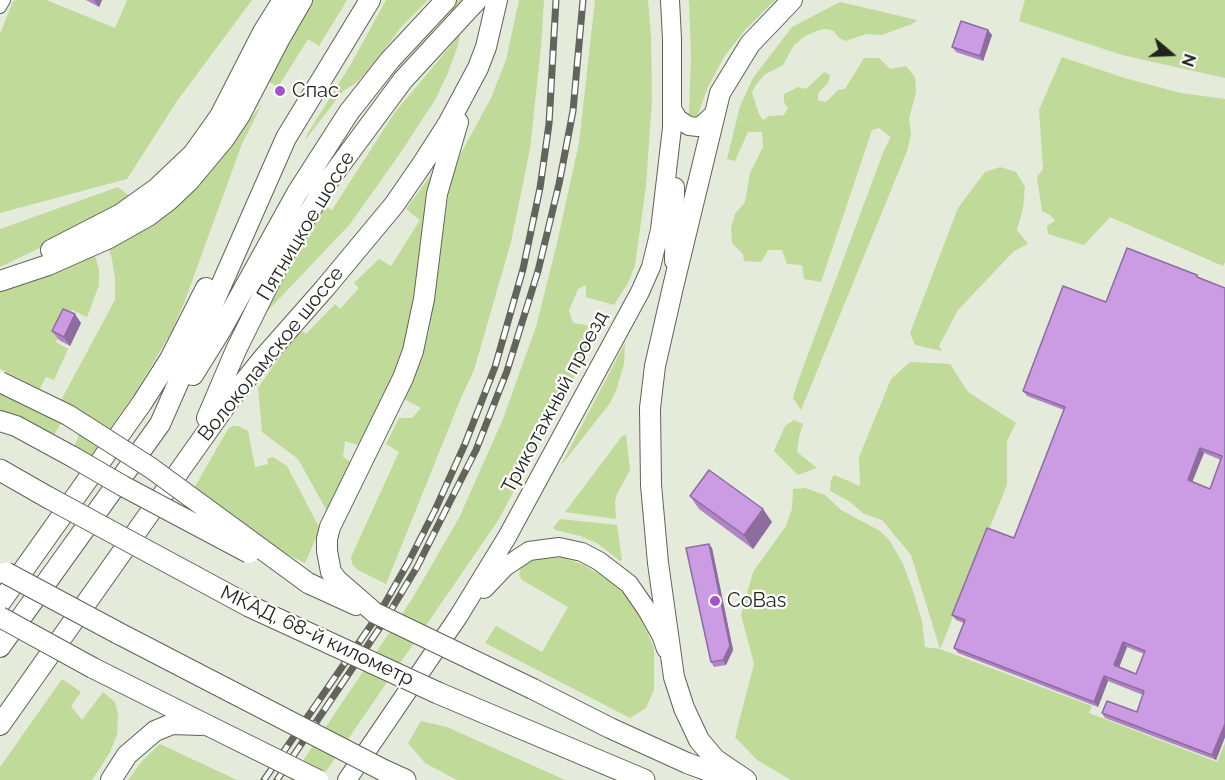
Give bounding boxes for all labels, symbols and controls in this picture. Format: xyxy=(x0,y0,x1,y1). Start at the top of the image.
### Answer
north arrow xyxy=(1141,24,1201,84)
text: N xyxy=(1178,51,1199,69)
place label: Спас xyxy=(292,79,339,103)
marker: Спас xyxy=(273,84,287,98)
street label: Пятницкое шоссе xyxy=(252,147,360,305)
street label: Волоколамское шоссе xyxy=(193,262,349,446)
street label: Трикотажный проезд xyxy=(497,307,613,497)
street label: МКАД, 68-й километр xyxy=(216,581,418,691)
place label: CoBas xyxy=(727,589,786,613)
marker: CoBas xyxy=(708,594,722,608)

